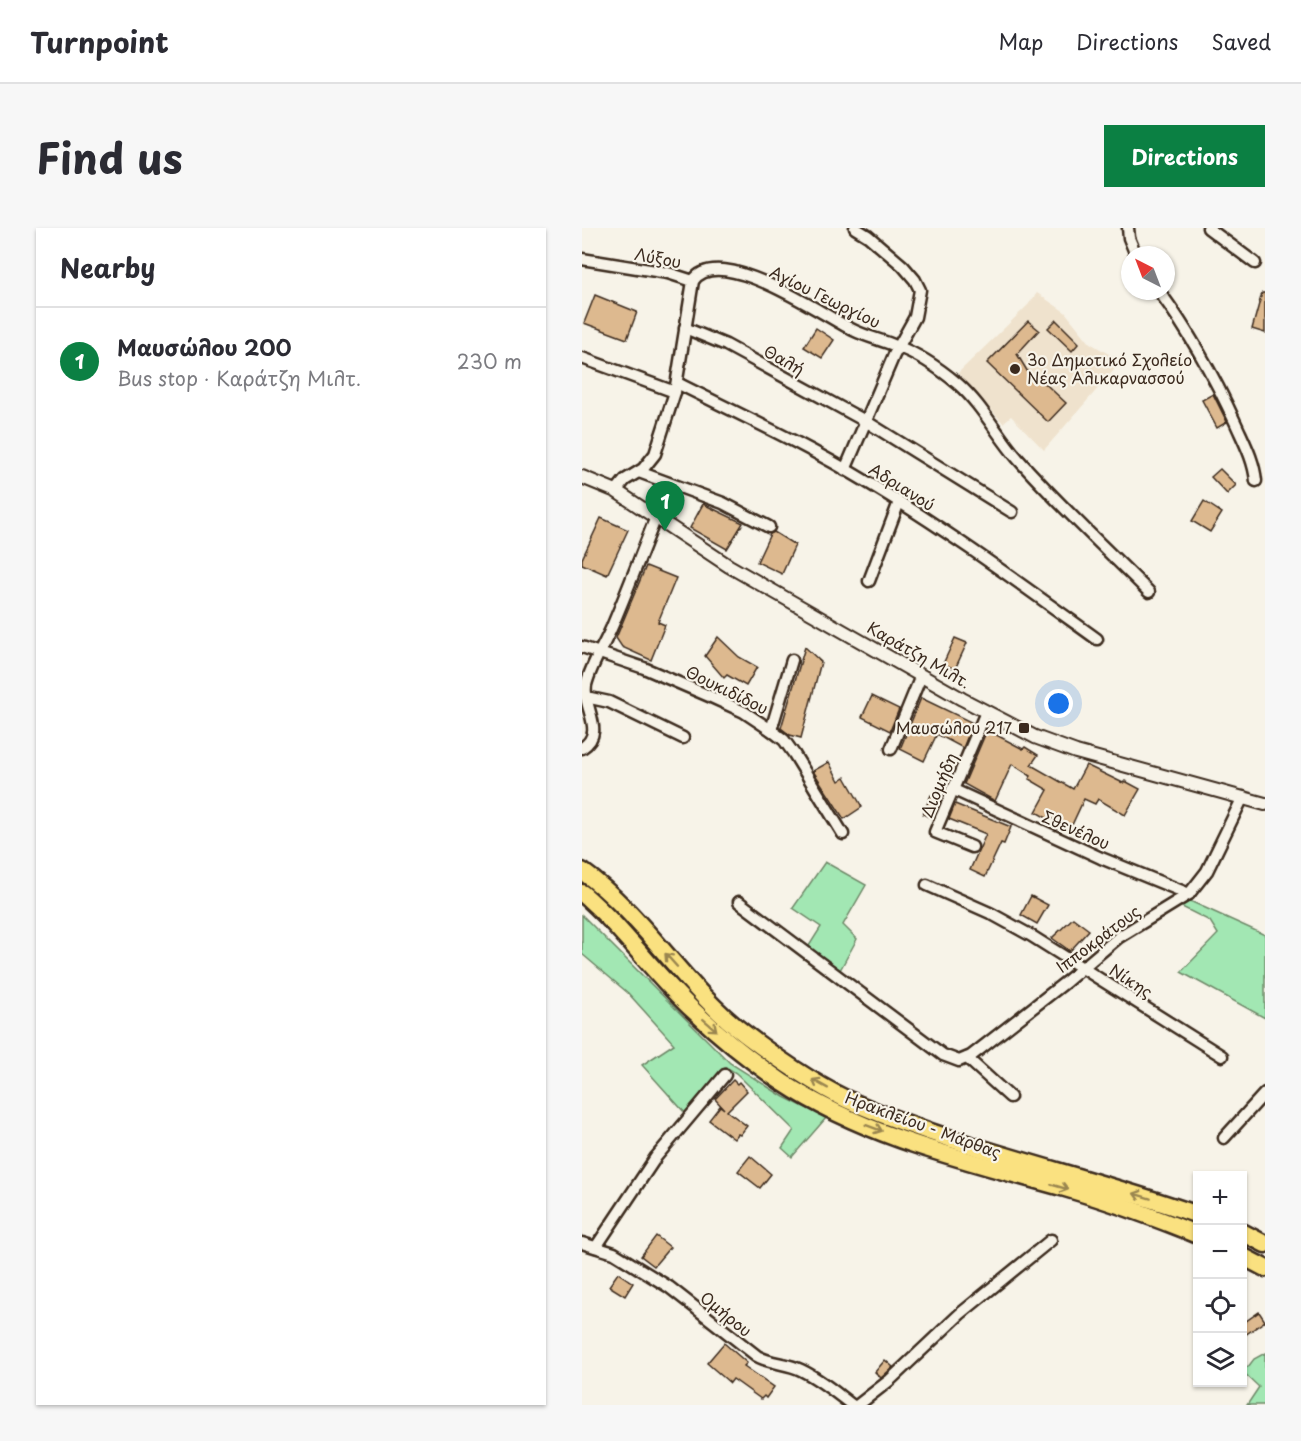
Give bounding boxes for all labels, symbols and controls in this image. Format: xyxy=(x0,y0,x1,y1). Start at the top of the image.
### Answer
text: Turnpoint xyxy=(30,20,169,63)
text: Map xyxy=(998,25,1043,57)
text: Directions xyxy=(1076,25,1178,57)
text: Saved xyxy=(1211,25,1271,57)
text: Find us xyxy=(36,125,183,188)
button: Directions xyxy=(1104,125,1265,187)
street label: Λύξου xyxy=(633,241,684,273)
north arrow xyxy=(1121,246,1175,300)
text: Nearby xyxy=(60,248,155,287)
street label: Αγίου Γεωργίου xyxy=(766,259,885,333)
text: Μαυσώλου 200 xyxy=(117,330,292,363)
street label: Θαλή xyxy=(760,338,809,380)
text: 1 xyxy=(75,346,84,376)
text: 230 m xyxy=(457,346,522,376)
place label: 3ο Δημοτικό Σχολείο Νέας Αλικαρνασσού xyxy=(1027,347,1192,389)
marker: 3ο Δημοτικό Σχολείο Νέας Αλικαρνασσού xyxy=(1008,362,1022,376)
text: Bus stop · Καράτζη Μιλτ. xyxy=(117,363,361,393)
street label: Αδριανού xyxy=(865,456,940,516)
pin: 1 xyxy=(646,482,685,531)
street label: Καράτζη Μιλτ. xyxy=(863,615,976,694)
street label: Θουκιδίδου xyxy=(682,659,773,720)
your location xyxy=(1044,689,1073,718)
place label: Μαυσώλου 217 xyxy=(896,715,1012,739)
marker: Μαυσώλου 217 xyxy=(1017,721,1031,735)
street label: Διομήδη xyxy=(914,749,962,821)
street label: Σθενέλου xyxy=(1039,804,1114,855)
street label: Ιπποκράτους xyxy=(1050,899,1144,978)
one-way arrow xyxy=(664,953,678,968)
street label: Νίκης xyxy=(1105,957,1158,1003)
one-way arrow xyxy=(702,1019,718,1032)
one-way arrow xyxy=(812,1078,829,1090)
street label: Ηρακλείου - Μάρθας xyxy=(842,1085,1005,1163)
one-way arrow xyxy=(865,1123,883,1134)
map controls xyxy=(1193,1171,1247,1387)
button: + xyxy=(1193,1171,1247,1225)
one-way arrow xyxy=(1050,1182,1069,1193)
one-way arrow xyxy=(1133,1190,1152,1201)
button: − xyxy=(1193,1225,1247,1279)
button: locate xyxy=(1193,1279,1247,1333)
street label: Ομήρου xyxy=(696,1285,758,1342)
button: layers xyxy=(1193,1333,1247,1387)

